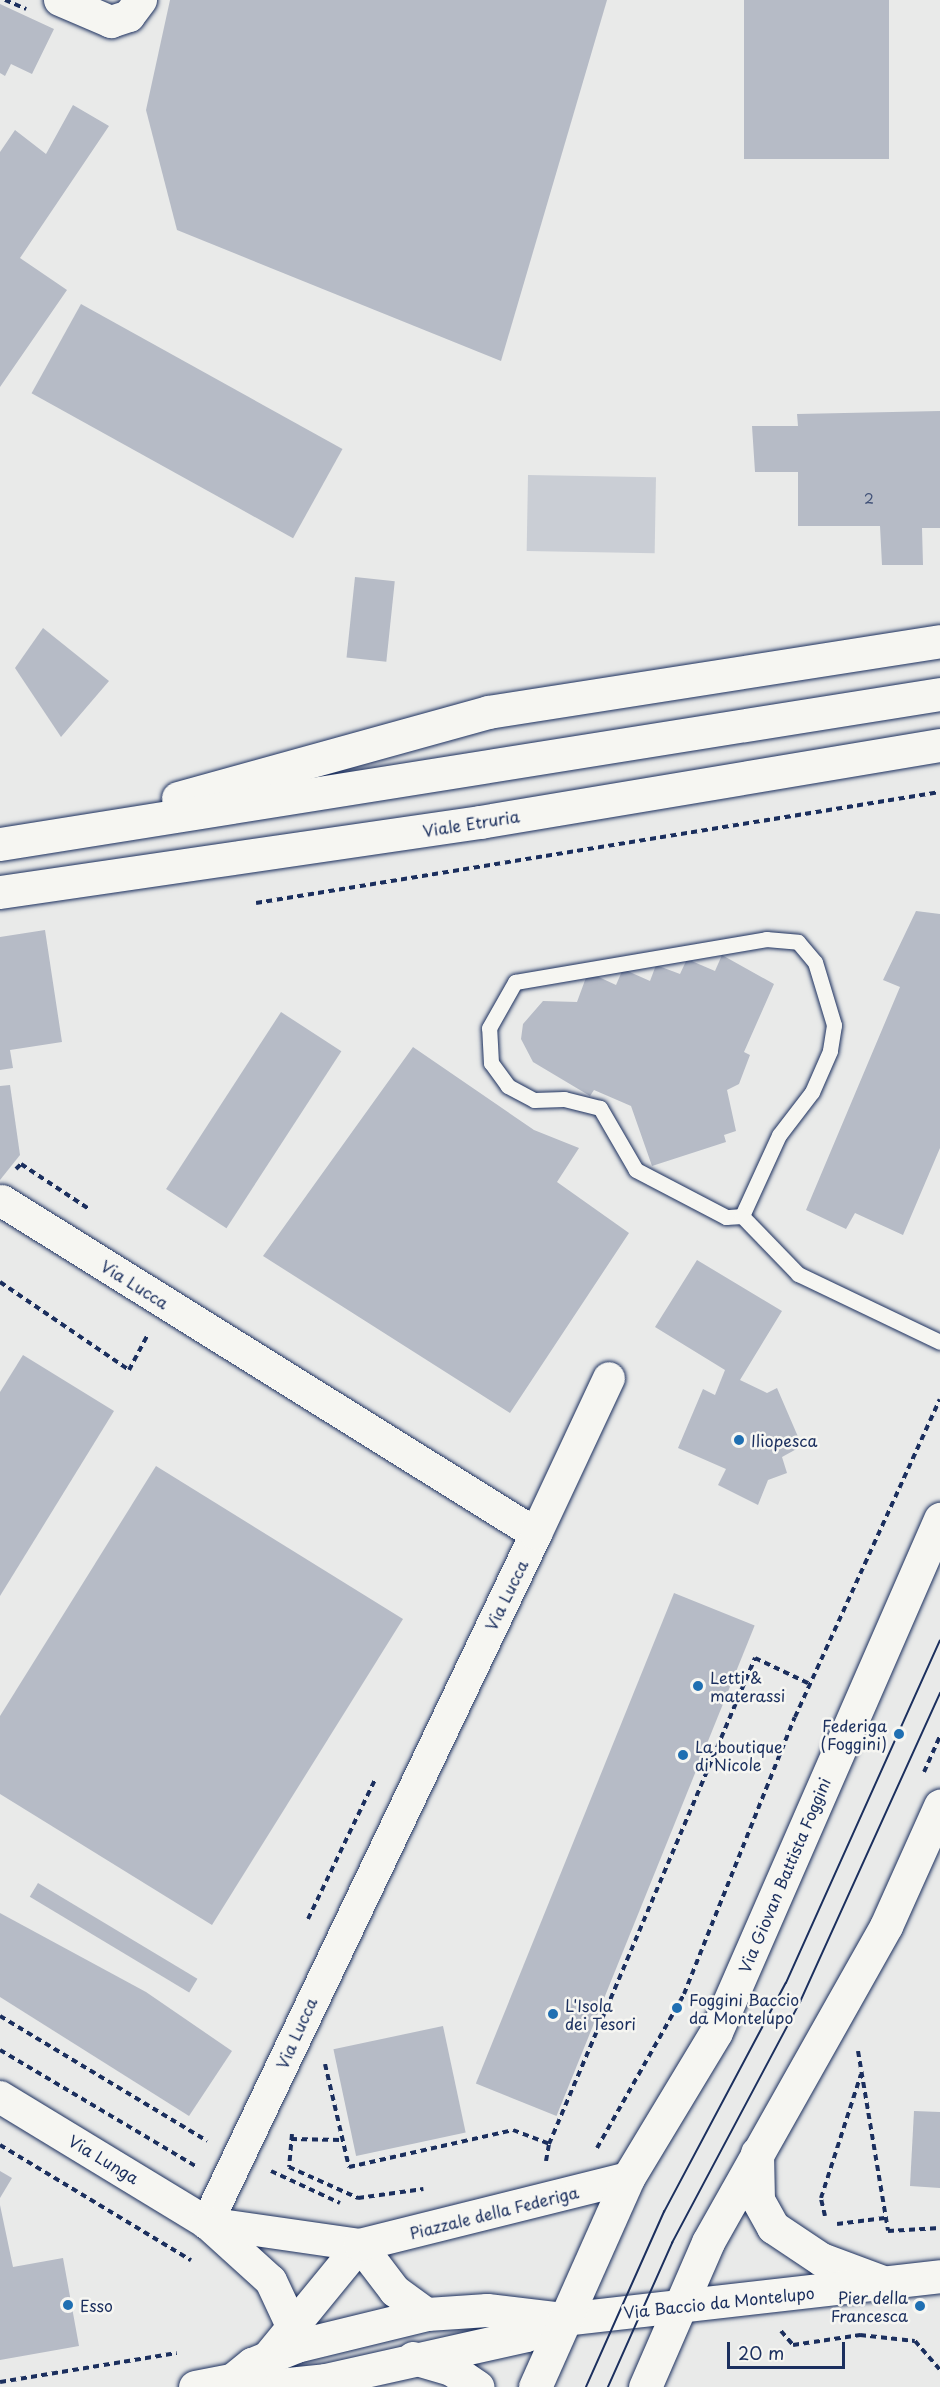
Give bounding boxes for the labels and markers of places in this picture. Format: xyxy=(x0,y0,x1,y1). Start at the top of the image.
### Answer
place label: Iliopesca xyxy=(751,1430,818,1450)
marker: Iliopesca xyxy=(732,1433,746,1447)
place label: Letti & materassi xyxy=(710,1667,785,1705)
marker: Letti & materassi xyxy=(691,1679,705,1693)
place label: Federiga (Foggini) xyxy=(821,1715,887,1753)
marker: Federiga (Foggini) xyxy=(892,1727,906,1741)
place label: La boutique di Nicole xyxy=(695,1736,784,1774)
marker: La boutique di Nicole xyxy=(676,1748,690,1762)
place label: Foggini Baccio da Montelupo xyxy=(689,1989,799,2027)
place label: L'Isola dei Tesori xyxy=(565,1995,637,2033)
marker: Foggini Baccio da Montelupo xyxy=(670,2001,684,2015)
marker: L'Isola dei Tesori xyxy=(546,2007,560,2021)
place label: Pier della Francesca xyxy=(831,2287,908,2325)
place label: Esso xyxy=(80,2295,113,2315)
marker: Esso xyxy=(61,2298,75,2312)
marker: Pier della Francesca xyxy=(913,2299,927,2313)

